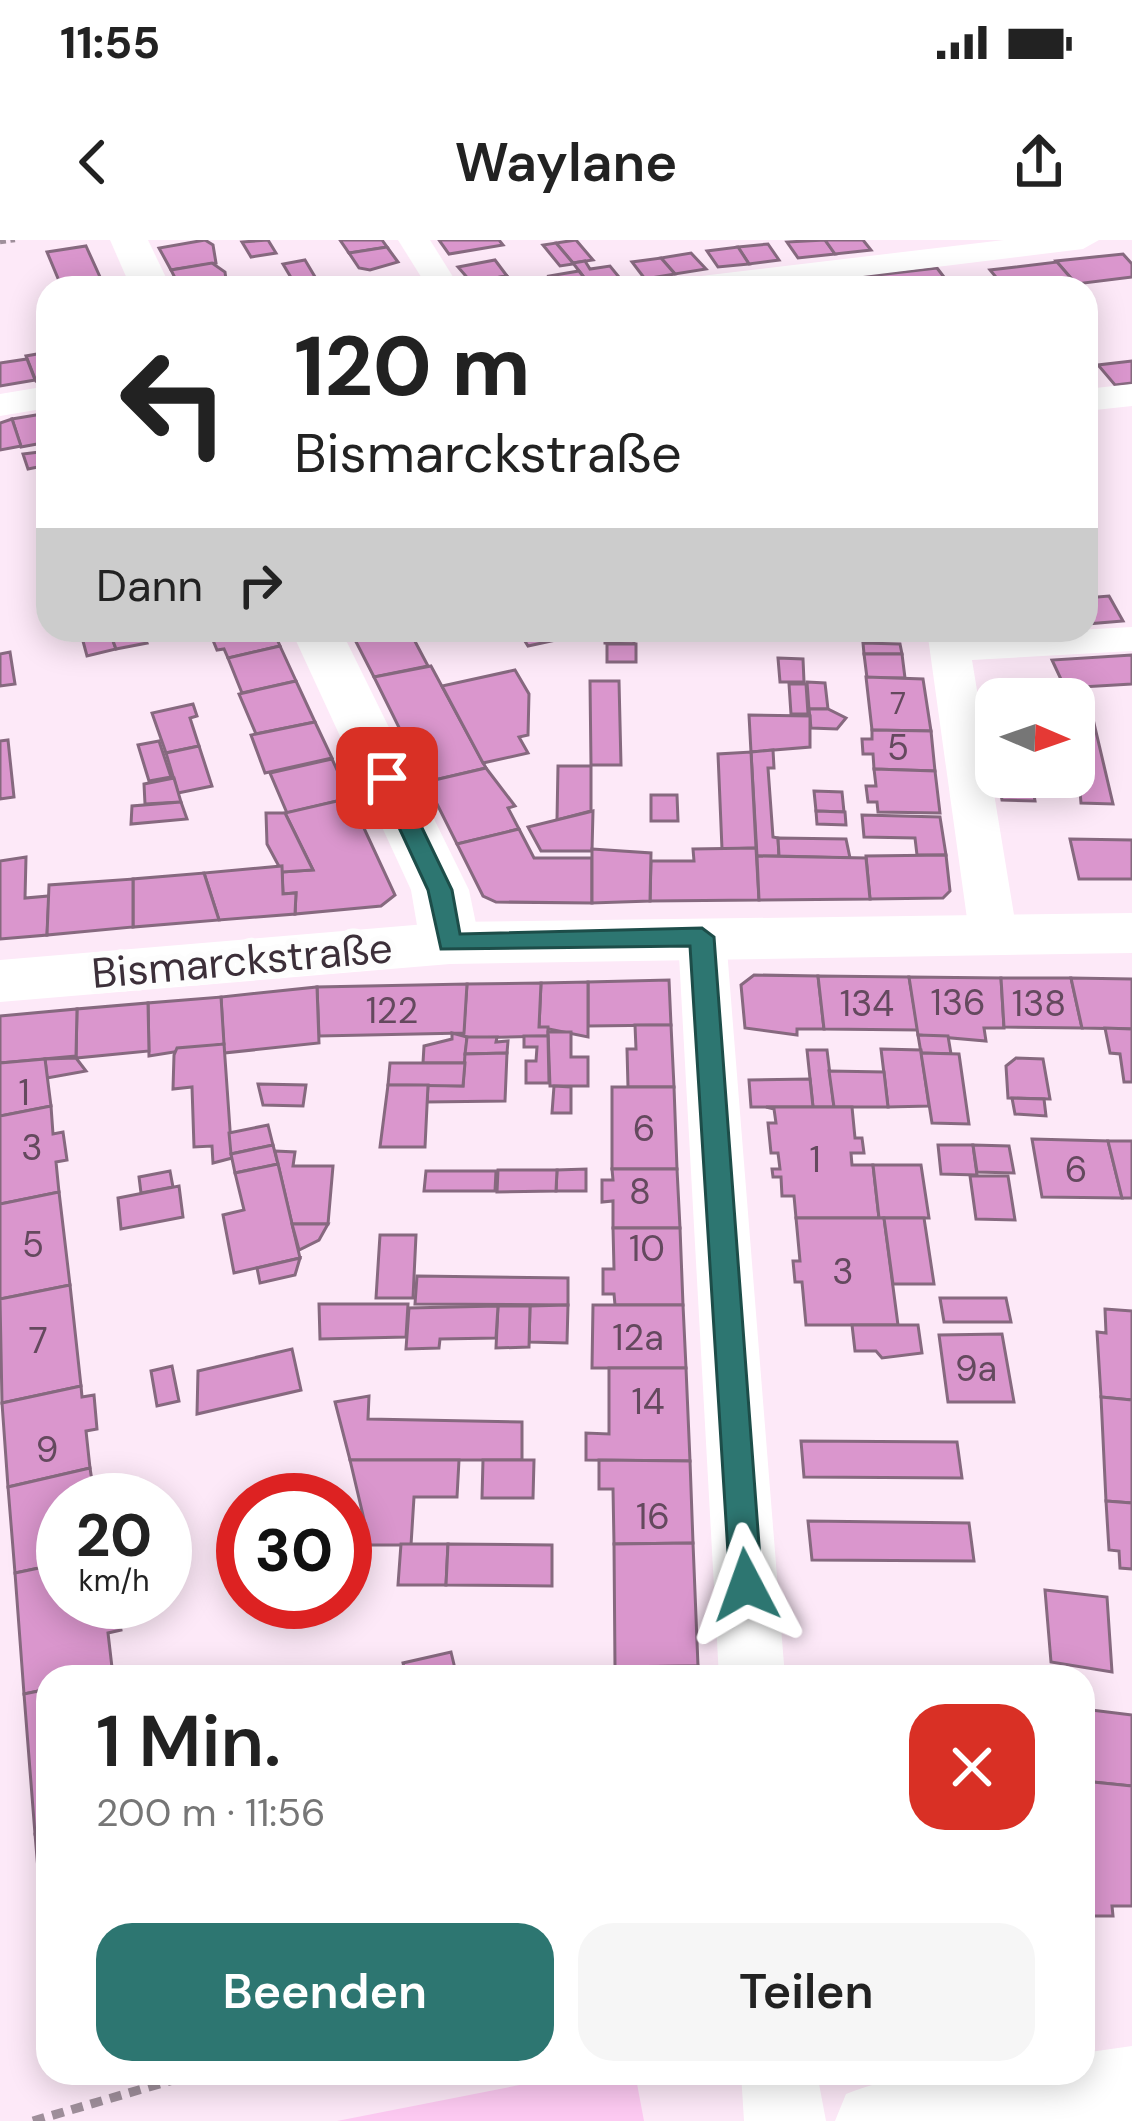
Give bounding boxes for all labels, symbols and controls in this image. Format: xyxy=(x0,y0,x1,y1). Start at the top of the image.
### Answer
text: 11:55 xyxy=(60,13,160,72)
text: Waylane xyxy=(455,127,677,198)
icon: back xyxy=(60,129,126,195)
icon: share xyxy=(1006,129,1072,195)
text: 120 m xyxy=(294,312,531,421)
icon: left xyxy=(96,324,252,480)
text: Bismarckstraße xyxy=(294,418,682,489)
icon: right xyxy=(227,552,293,618)
text: Dann xyxy=(96,556,203,615)
north arrow xyxy=(975,678,1095,798)
map controls xyxy=(975,678,1095,798)
house number: 7 xyxy=(890,684,906,723)
house number: 5 xyxy=(887,724,909,771)
pin xyxy=(336,727,438,829)
icon: arrive xyxy=(354,745,420,811)
street label: Bismarckstraße xyxy=(89,920,395,1001)
house number: 136 xyxy=(930,979,986,1026)
house number: 134 xyxy=(840,980,894,1027)
house number: 138 xyxy=(1012,980,1066,1027)
house number: 122 xyxy=(366,987,418,1034)
house number: 1 xyxy=(18,1069,30,1116)
house number: 6 xyxy=(633,1105,655,1152)
house number: 3 xyxy=(21,1124,43,1171)
house number: 1 xyxy=(809,1136,821,1183)
house number: 6 xyxy=(1065,1146,1087,1193)
house number: 8 xyxy=(629,1168,651,1215)
house number: 5 xyxy=(22,1221,44,1268)
house number: 10 xyxy=(629,1225,665,1272)
house number: 3 xyxy=(832,1248,854,1295)
house number: 12a xyxy=(612,1314,664,1361)
house number: 7 xyxy=(28,1317,48,1364)
house number: 9a xyxy=(955,1345,997,1392)
house number: 14 xyxy=(631,1378,665,1425)
house number: 9 xyxy=(36,1426,58,1473)
speed limit sign: 30 xyxy=(216,1473,372,1629)
house number: 16 xyxy=(636,1493,670,1540)
text: 20 xyxy=(76,1496,152,1575)
position arrow xyxy=(683,1522,809,1648)
text: km/h xyxy=(79,1561,149,1600)
text: 1 Min. xyxy=(96,1695,281,1788)
button: close xyxy=(909,1704,1035,1830)
text: 200 m · 11:56 xyxy=(96,1787,326,1838)
button: Beenden xyxy=(96,1923,554,2061)
button: Teilen xyxy=(578,1923,1035,2061)

